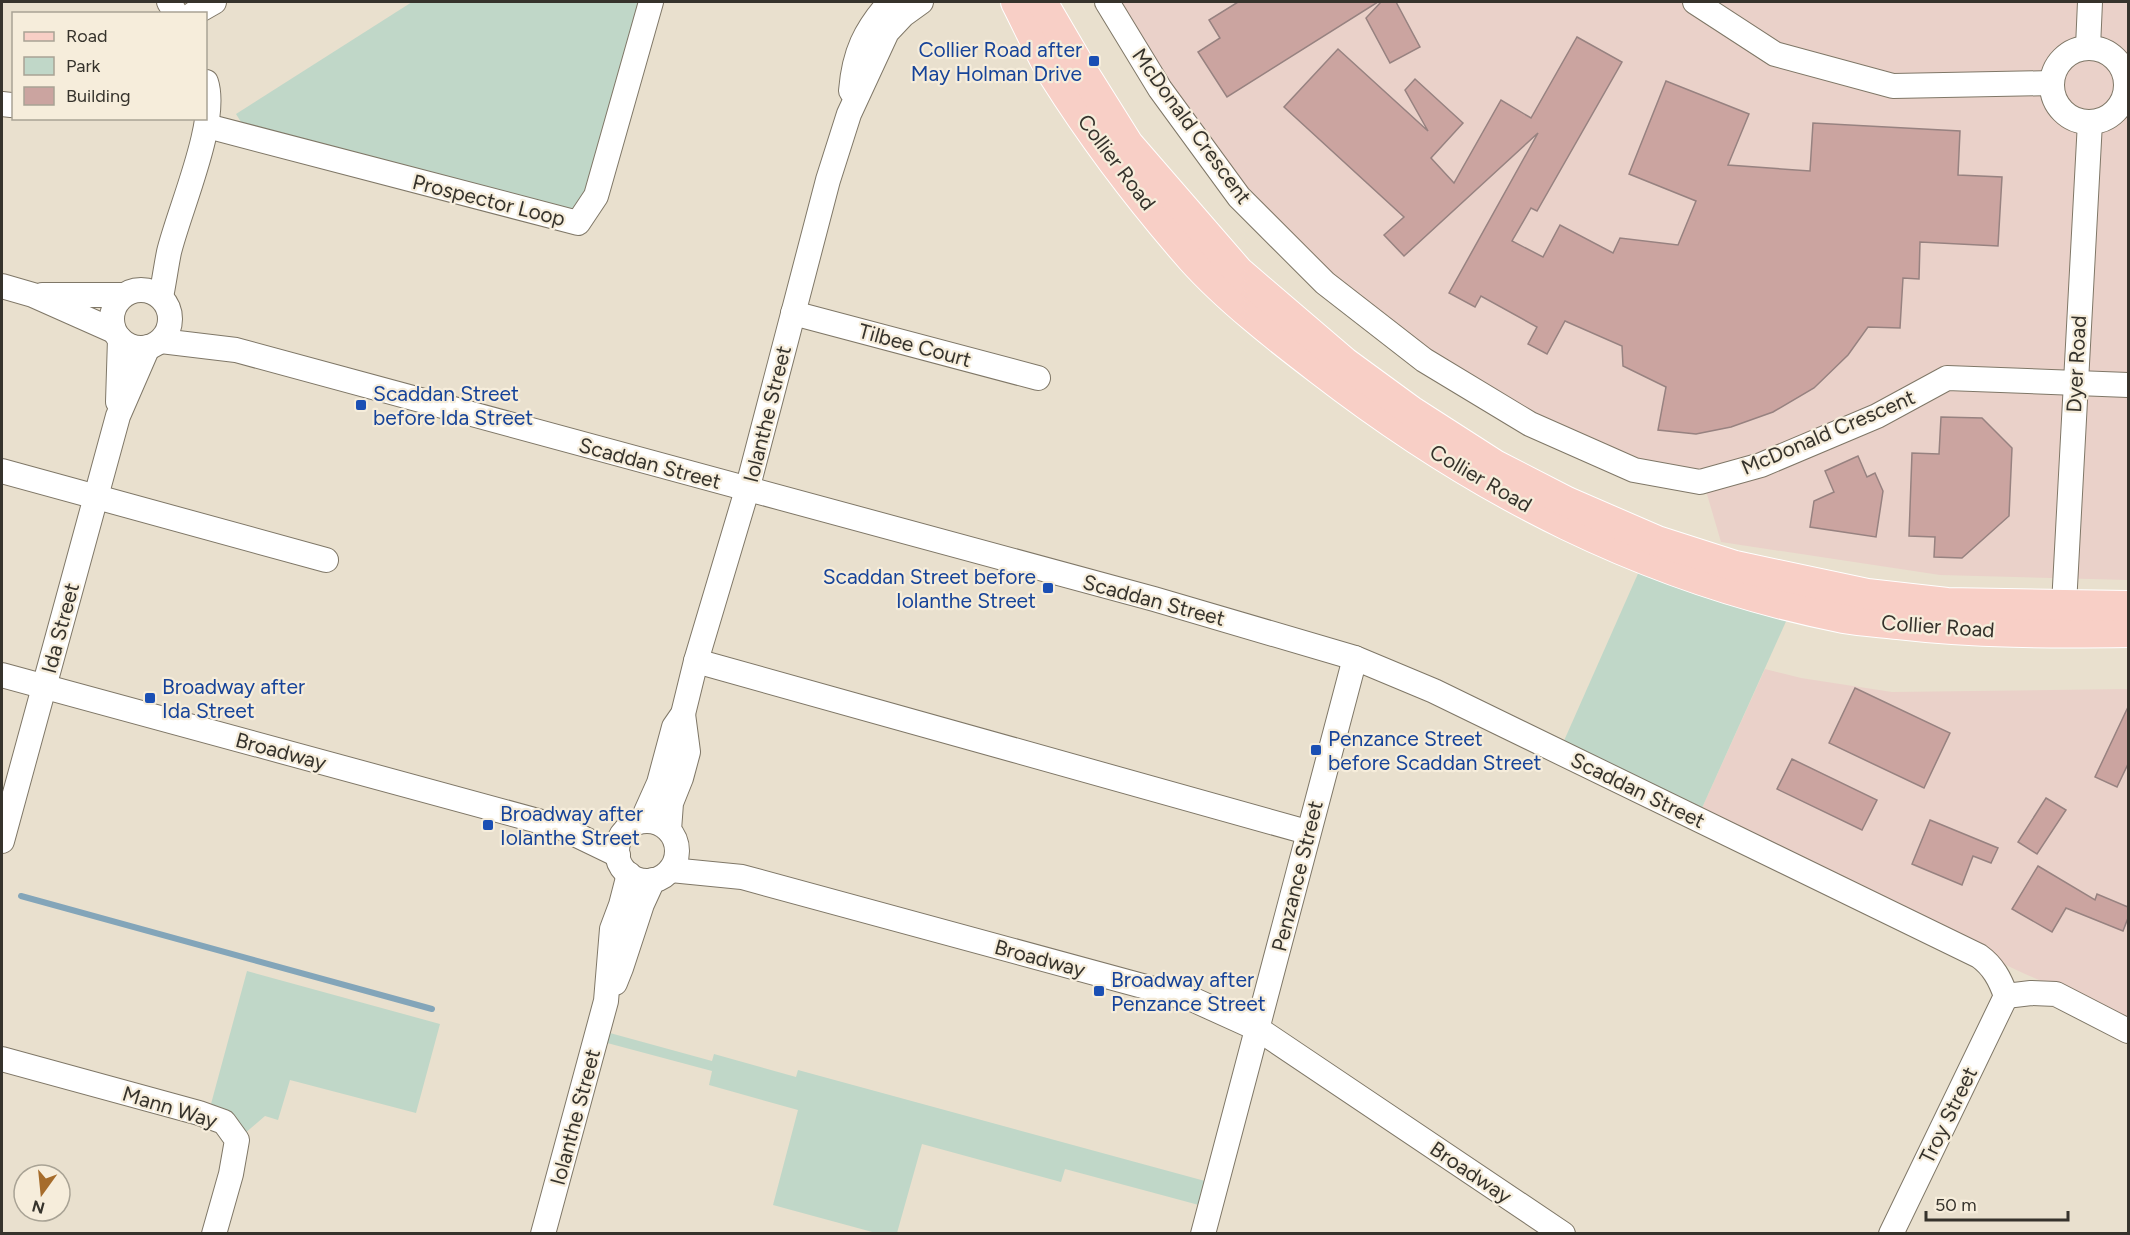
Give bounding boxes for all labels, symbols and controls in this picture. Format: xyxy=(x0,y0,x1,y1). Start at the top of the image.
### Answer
legend xyxy=(12,12,207,120)
text: Road xyxy=(66,25,107,47)
place label: Collier Road after May Holman Drive xyxy=(911,37,1082,86)
street label: McDonald Crescent xyxy=(1127,43,1257,209)
marker: Collier Road after May Holman Drive xyxy=(1087,54,1101,68)
text: Park xyxy=(66,55,101,77)
text: Building xyxy=(66,85,131,107)
street label: Collier Road xyxy=(1073,109,1161,215)
street label: Prospector Loop xyxy=(410,169,568,231)
street label: Dyer Road xyxy=(2061,315,2091,413)
street label: Tilbee Court xyxy=(856,318,974,372)
street label: Iolanthe Street xyxy=(738,343,796,485)
place label: Scaddan Street before Ida Street xyxy=(373,381,533,430)
street label: McDonald Crescent xyxy=(1737,384,1919,480)
marker: Scaddan Street before Ida Street xyxy=(354,398,368,412)
street label: Scaddan Street xyxy=(576,432,724,494)
street label: Collier Road xyxy=(1426,439,1536,517)
place label: Scaddan Street before Iolanthe Street xyxy=(823,564,1036,613)
street label: Scaddan Street xyxy=(1080,569,1228,631)
street label: Ida Street xyxy=(36,580,84,676)
marker: Scaddan Street before Iolanthe Street xyxy=(1041,581,1055,595)
street label: Collier Road xyxy=(1881,610,1995,642)
place label: Broadway after Ida Street xyxy=(162,674,305,723)
marker: Broadway after Ida Street xyxy=(143,691,157,705)
place label: Penzance Street before Scaddan Street xyxy=(1328,726,1541,775)
street label: Broadway xyxy=(233,727,329,775)
marker: Penzance Street before Scaddan Street xyxy=(1309,743,1323,757)
street label: Scaddan Street xyxy=(1567,747,1709,833)
street label: Penzance Street xyxy=(1266,798,1328,954)
place label: Broadway after Iolanthe Street xyxy=(500,801,643,850)
marker: Broadway after Iolanthe Street xyxy=(481,818,495,832)
street label: Broadway xyxy=(992,934,1088,982)
place label: Broadway after Penzance Street xyxy=(1111,967,1266,1016)
marker: Broadway after Penzance Street xyxy=(1092,984,1106,998)
street label: Iolanthe Street xyxy=(545,1046,605,1188)
street label: Troy Street xyxy=(1914,1062,1982,1168)
street label: Mann Way xyxy=(119,1081,221,1133)
street label: Broadway xyxy=(1425,1136,1517,1208)
north arrow xyxy=(12,1163,72,1223)
scale bar xyxy=(1926,1184,2068,1222)
text: 50 m xyxy=(1935,1194,1977,1216)
text: N xyxy=(30,1196,47,1218)

